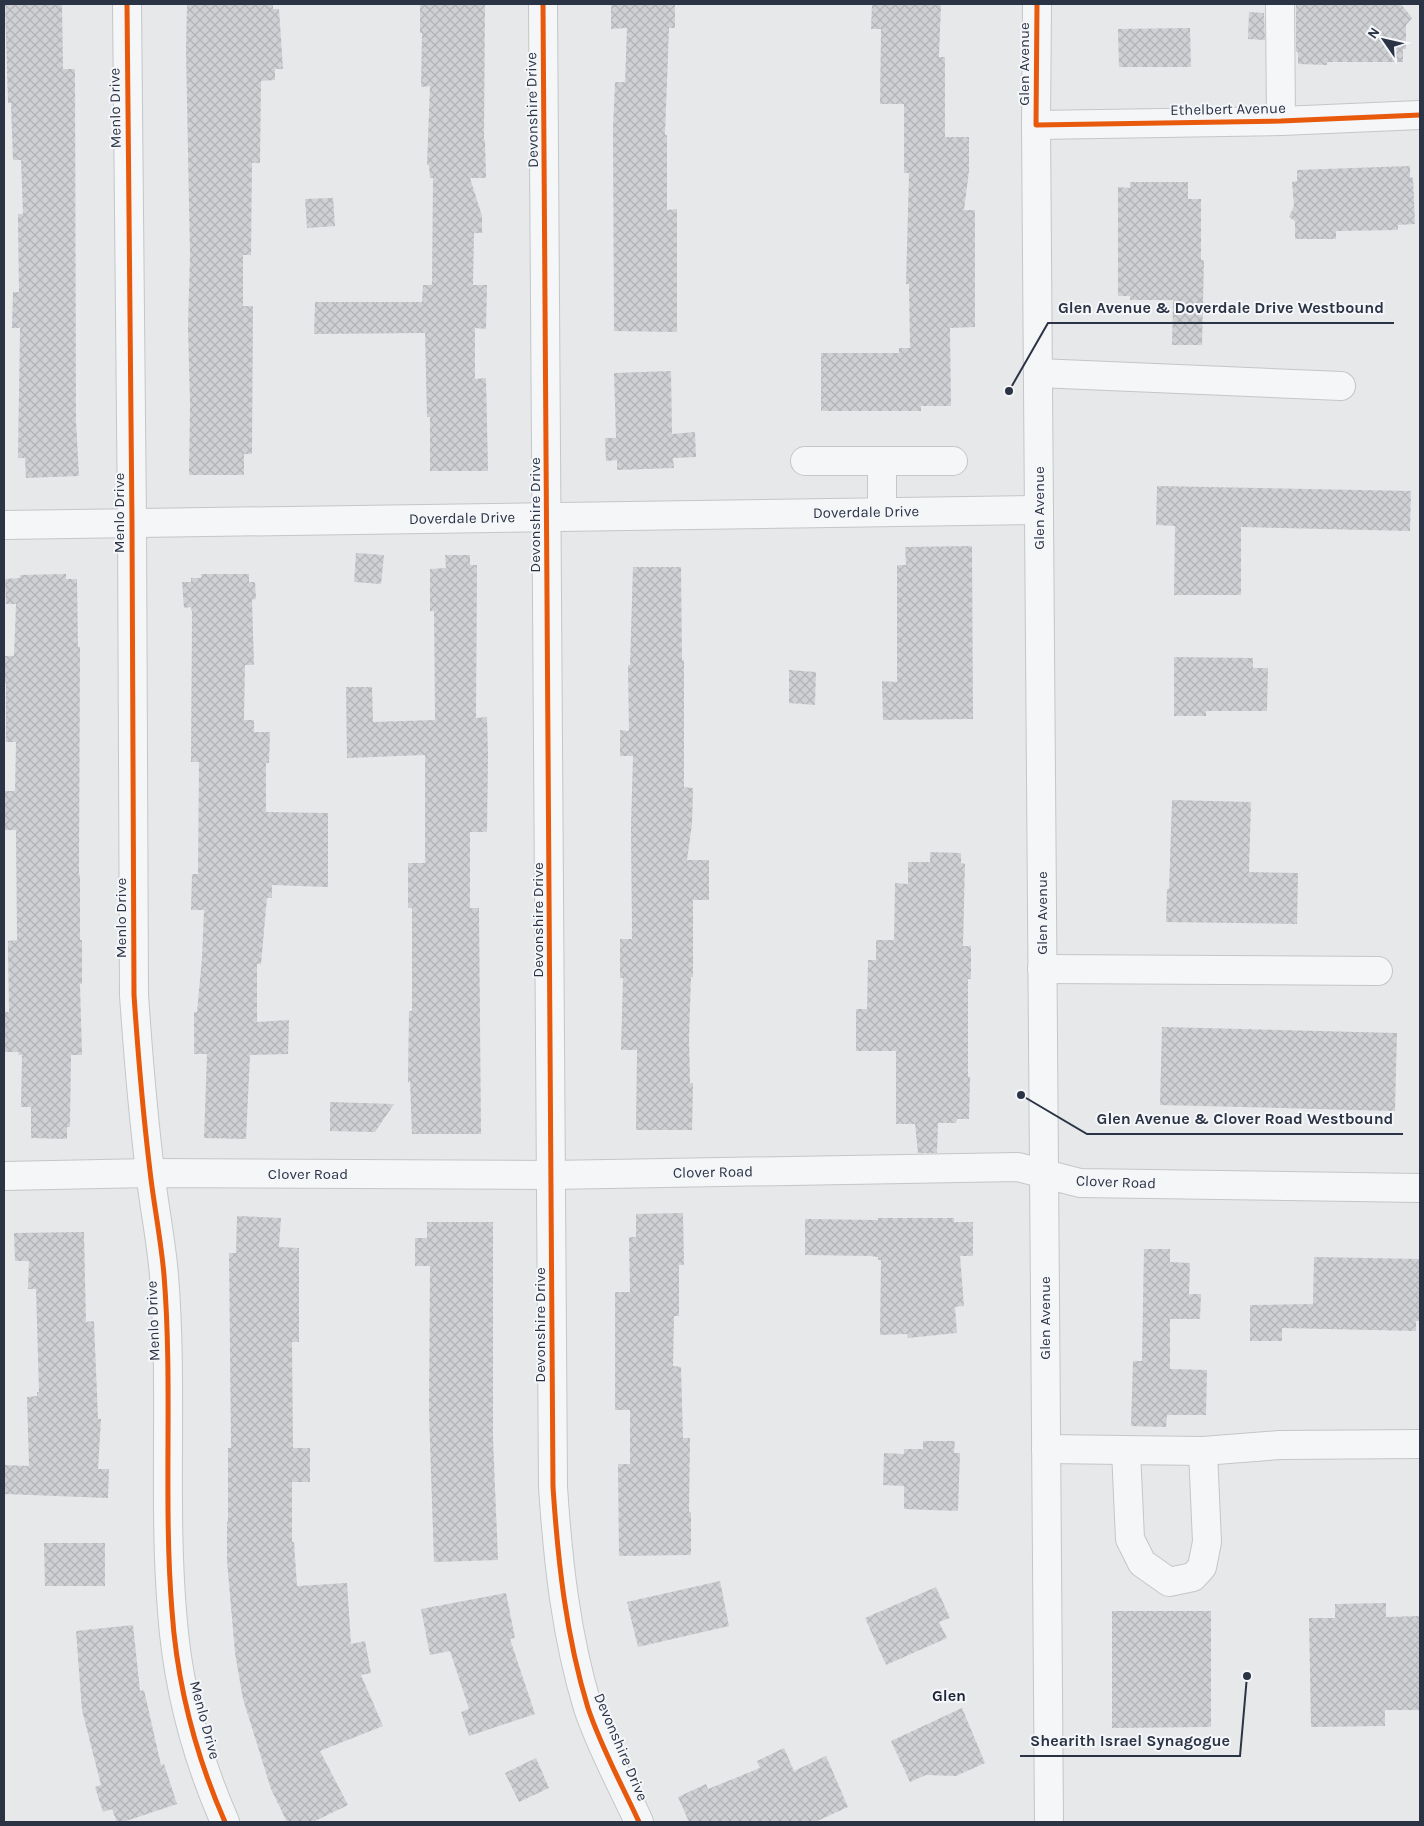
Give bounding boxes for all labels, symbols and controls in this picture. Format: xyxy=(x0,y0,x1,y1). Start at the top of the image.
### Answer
north arrow xyxy=(1359,15,1409,65)
street label: Glen Avenue xyxy=(1015,22,1033,106)
text: N xyxy=(1364,24,1383,42)
street label: Devonshire Drive xyxy=(522,52,542,168)
street label: Menlo Drive xyxy=(105,68,125,148)
street label: Ethelbert Avenue xyxy=(1170,99,1286,119)
callout: Glen Avenue & Doverdale Drive Westbound xyxy=(1048,292,1394,323)
text: Glen Avenue & Doverdale Drive Westbound xyxy=(1058,298,1384,317)
street label: Devonshire Drive xyxy=(526,457,544,573)
street label: Glen Avenue xyxy=(1030,466,1048,550)
street label: Menlo Drive xyxy=(110,473,128,553)
street label: Doverdale Drive xyxy=(813,502,919,522)
street label: Doverdale Drive xyxy=(409,508,515,528)
street label: Devonshire Drive xyxy=(529,862,547,978)
street label: Glen Avenue xyxy=(1033,871,1051,955)
street label: Menlo Drive xyxy=(112,878,130,958)
callout: Glen Avenue & Clover Road Westbound xyxy=(1087,1103,1403,1134)
text: Glen Avenue & Clover Road Westbound xyxy=(1097,1109,1393,1128)
street label: Clover Road xyxy=(673,1162,753,1182)
street label: Clover Road xyxy=(268,1165,348,1183)
street label: Clover Road xyxy=(1076,1172,1156,1192)
street label: Devonshire Drive xyxy=(531,1267,549,1383)
street label: Glen Avenue xyxy=(1036,1276,1054,1360)
street label: Menlo Drive xyxy=(143,1280,163,1362)
street label: Menlo Drive xyxy=(186,1679,224,1761)
district label: Glen xyxy=(932,1686,966,1705)
street label: Devonshire Drive xyxy=(590,1690,652,1804)
callout: Shearith Israel Synagogue xyxy=(1020,1725,1240,1756)
text: Shearith Israel Synagogue xyxy=(1030,1731,1230,1750)

